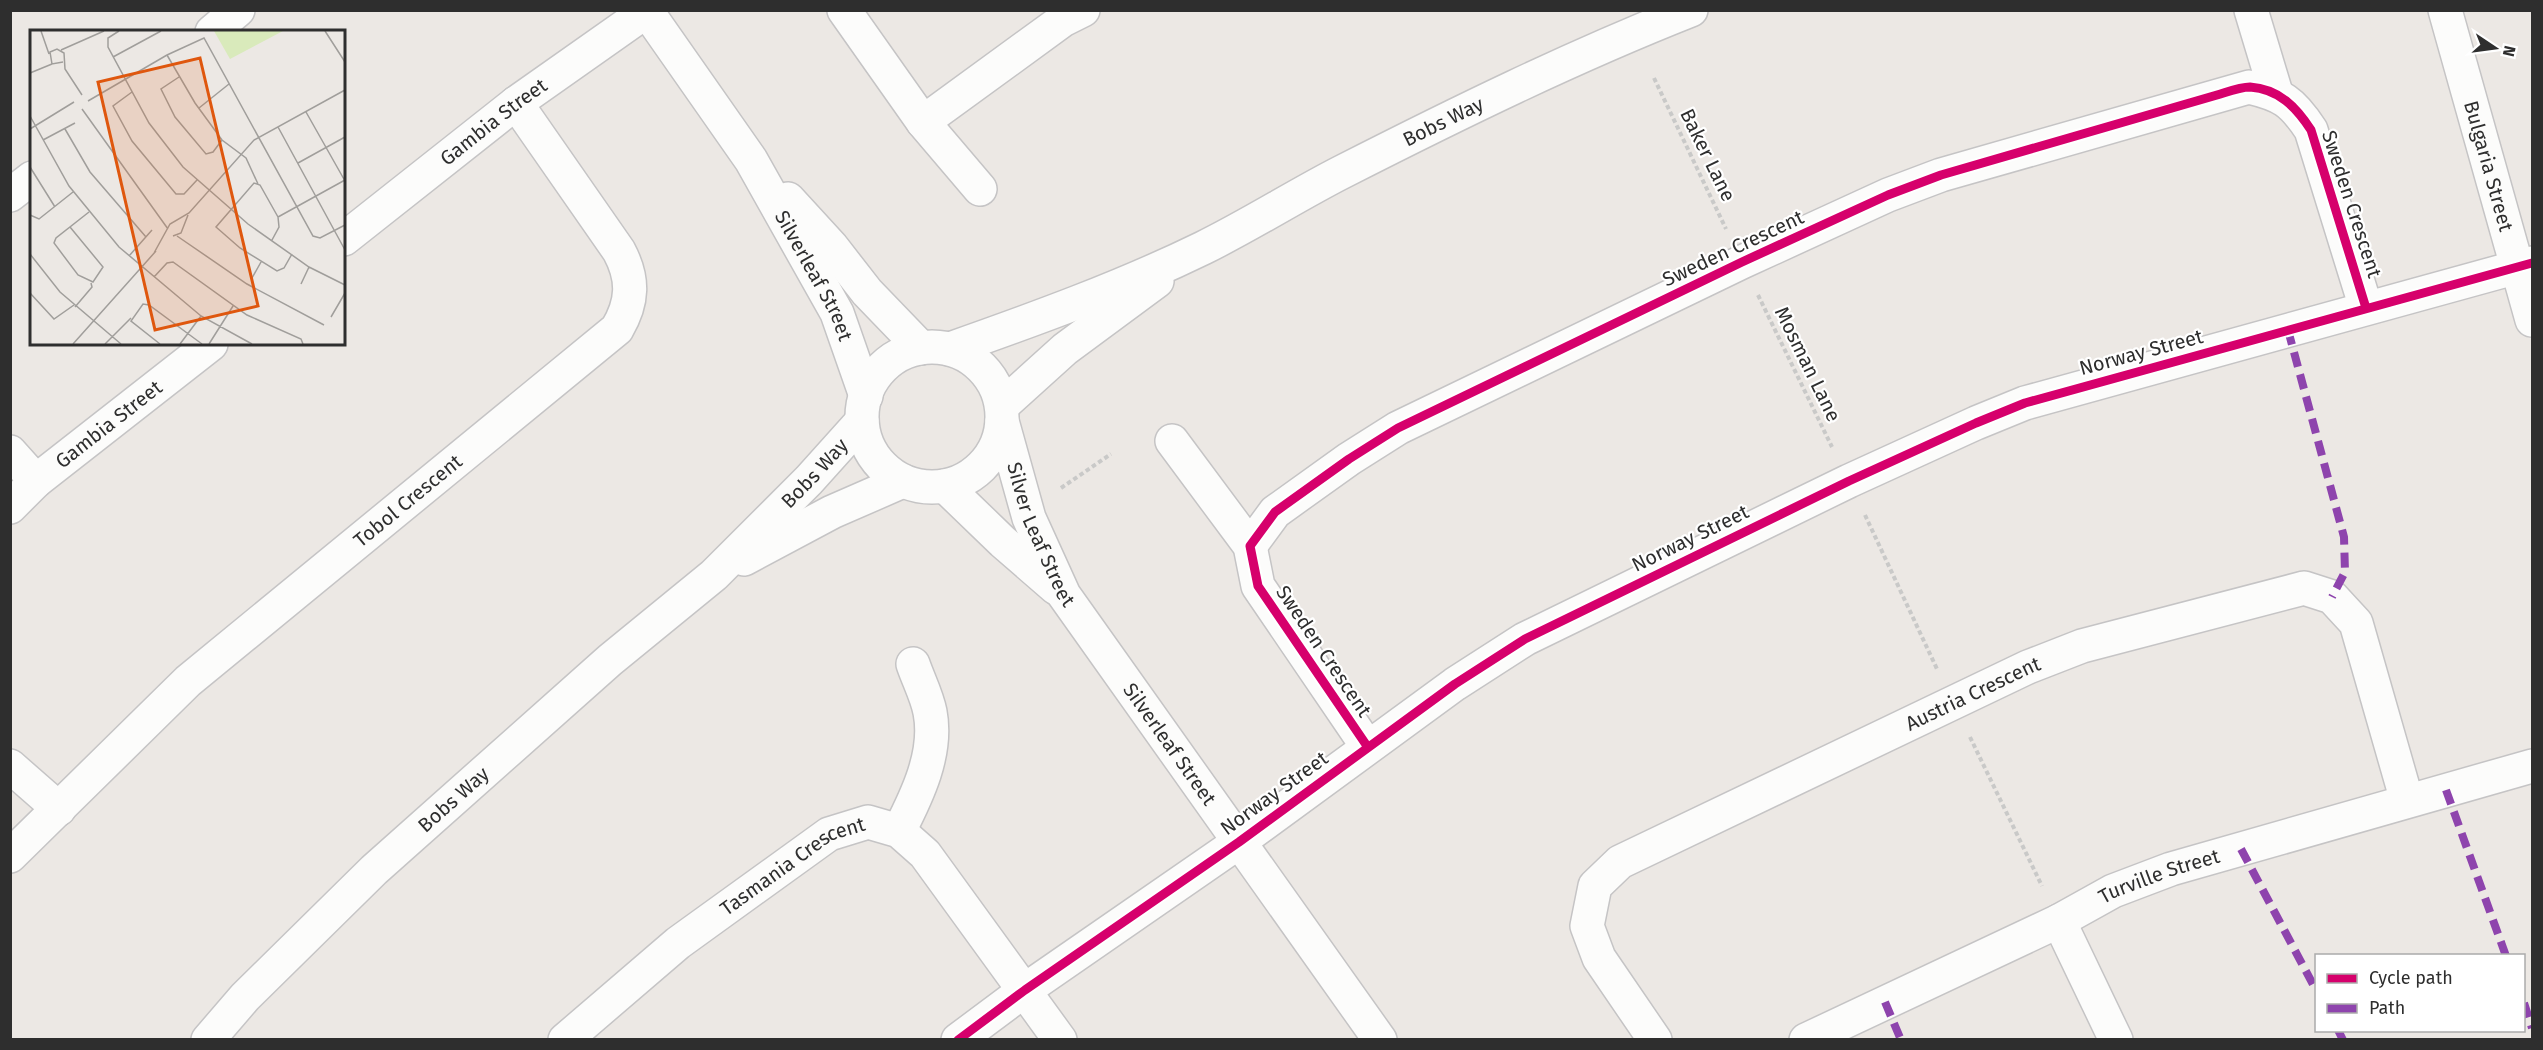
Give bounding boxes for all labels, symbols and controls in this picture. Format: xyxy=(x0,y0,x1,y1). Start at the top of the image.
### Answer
north arrow xyxy=(2465,18,2525,78)
inset map xyxy=(30,30,345,345)
text: N xyxy=(2499,44,2520,59)
street label: Gambia Street xyxy=(435,73,552,170)
street label: Bobs Way xyxy=(1399,92,1487,151)
street label: Bulgaria Street xyxy=(2459,98,2519,235)
street label: Baker Lane xyxy=(1675,105,1741,205)
street label: Sweden Crescent xyxy=(2317,127,2387,281)
street label: Sweden Crescent xyxy=(1658,204,1808,291)
street label: Silverleaf Street xyxy=(770,206,858,345)
street label: Mosman Lane xyxy=(1770,303,1846,425)
street label: Norway Street xyxy=(2076,324,2206,380)
street label: Gambia Street xyxy=(51,375,167,473)
street label: Bobs Way xyxy=(776,433,853,513)
street label: Tobol Crescent xyxy=(349,449,467,552)
street label: Silver Leaf Street xyxy=(1002,460,1081,612)
street label: Norway Street xyxy=(1628,499,1753,577)
street label: Sweden Crescent xyxy=(1271,581,1377,722)
street label: Austria Crescent xyxy=(1902,651,2044,736)
street label: Silverleaf Street xyxy=(1118,678,1222,810)
street label: Norway Street xyxy=(1216,745,1333,840)
street label: Bobs Way xyxy=(413,761,494,837)
street label: Tasmania Crescent xyxy=(716,811,869,921)
street label: Turville Street xyxy=(2094,844,2223,909)
legend xyxy=(2315,954,2525,1032)
text: Cycle path xyxy=(2369,967,2453,989)
text: Path xyxy=(2369,997,2405,1019)

